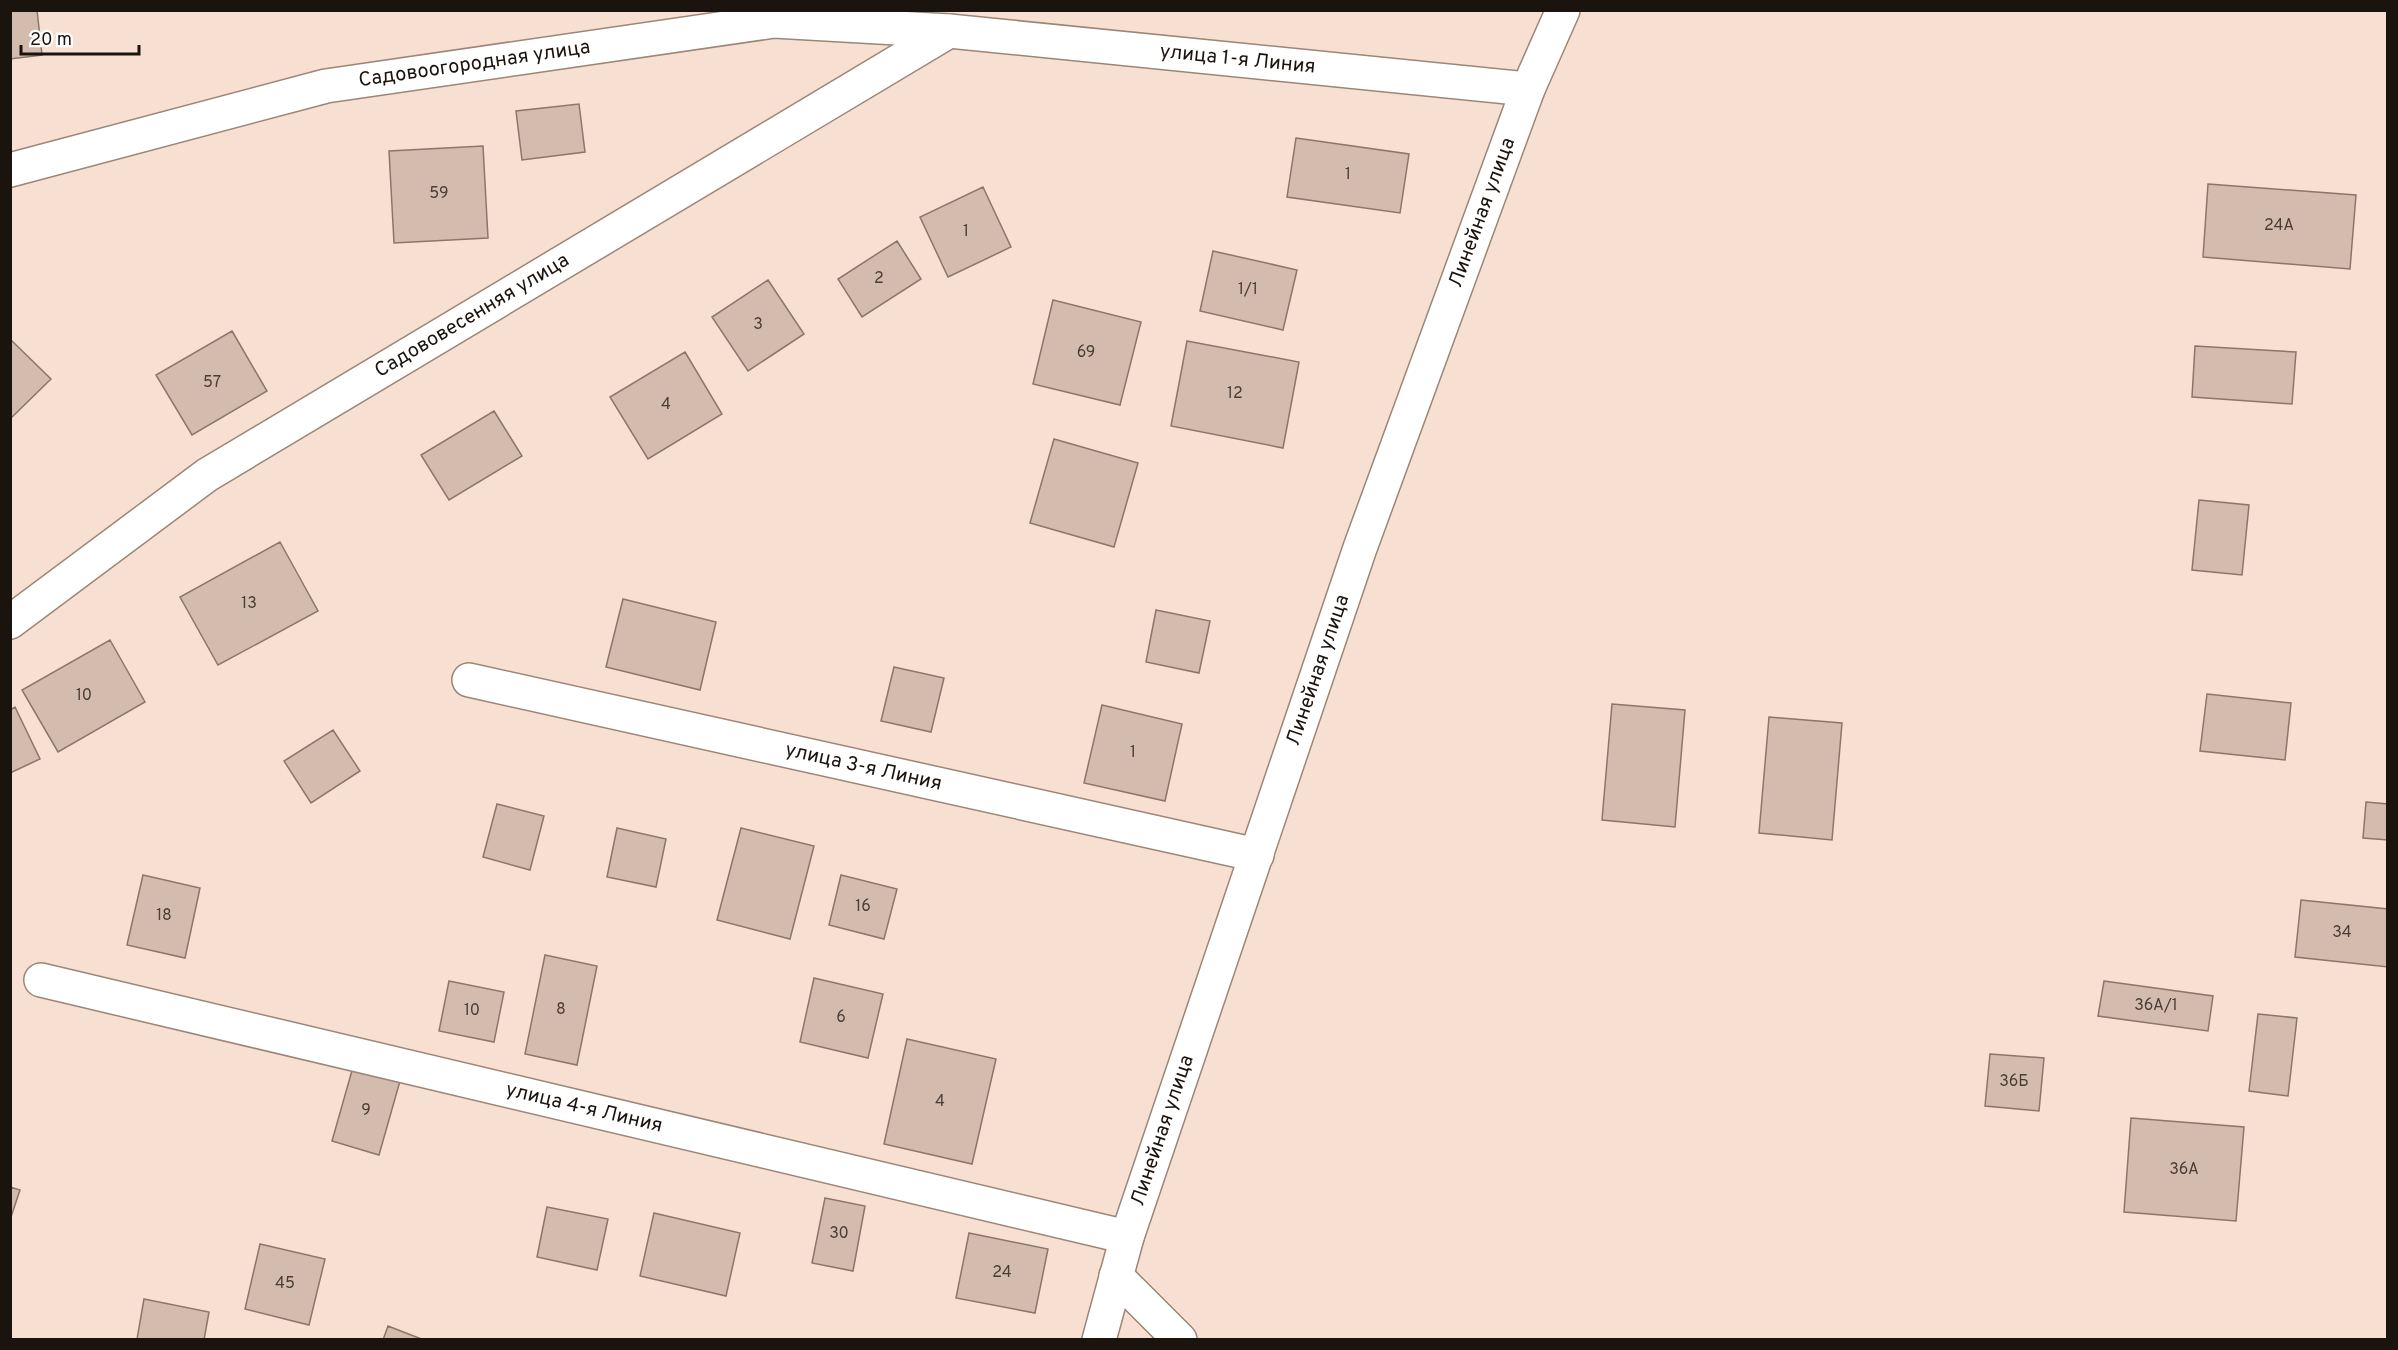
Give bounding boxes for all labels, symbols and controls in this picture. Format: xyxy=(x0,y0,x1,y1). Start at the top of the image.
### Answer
scale bar xyxy=(21,18,140,56)
text: 20 m xyxy=(30,29,72,52)
street label: Садовоогородная улица xyxy=(357,35,592,94)
street label: улица 1-я Линия xyxy=(1158,39,1317,81)
street label: Линейная улица xyxy=(1443,134,1522,291)
house number: 1 xyxy=(1345,165,1351,185)
house number: 59 xyxy=(429,184,449,204)
house number: 24А xyxy=(2264,216,2294,236)
house number: 1 xyxy=(963,222,969,242)
street label: Садововесенняя улица xyxy=(370,248,574,384)
house number: 2 xyxy=(874,269,884,289)
house number: 1/1 xyxy=(1238,280,1258,300)
house number: 3 xyxy=(753,315,763,335)
house number: 69 xyxy=(1077,343,1095,363)
house number: 57 xyxy=(203,373,221,393)
house number: 12 xyxy=(1227,384,1243,404)
house number: 4 xyxy=(661,395,671,415)
street label: Линейная улица xyxy=(1281,591,1356,749)
house number: 13 xyxy=(241,594,257,614)
house number: 10 xyxy=(76,686,92,706)
street label: улица 3-я Линия xyxy=(782,738,944,798)
house number: 1 xyxy=(1130,743,1136,763)
house number: 16 xyxy=(855,897,871,917)
house number: 18 xyxy=(156,906,172,926)
house number: 34 xyxy=(2332,923,2352,943)
house number: 36А/1 xyxy=(2134,996,2178,1016)
house number: 8 xyxy=(556,1000,566,1020)
house number: 10 xyxy=(464,1001,480,1021)
house number: 6 xyxy=(836,1008,846,1028)
street label: Линейная улица xyxy=(1125,1052,1201,1210)
house number: 36Б xyxy=(1999,1072,2029,1092)
street label: улица 4-я Линия xyxy=(503,1077,665,1140)
house number: 4 xyxy=(935,1092,945,1112)
house number: 9 xyxy=(361,1101,371,1121)
house number: 36А xyxy=(2169,1160,2199,1180)
house number: 30 xyxy=(829,1224,849,1244)
house number: 24 xyxy=(992,1263,1012,1283)
house number: 45 xyxy=(275,1274,295,1294)

